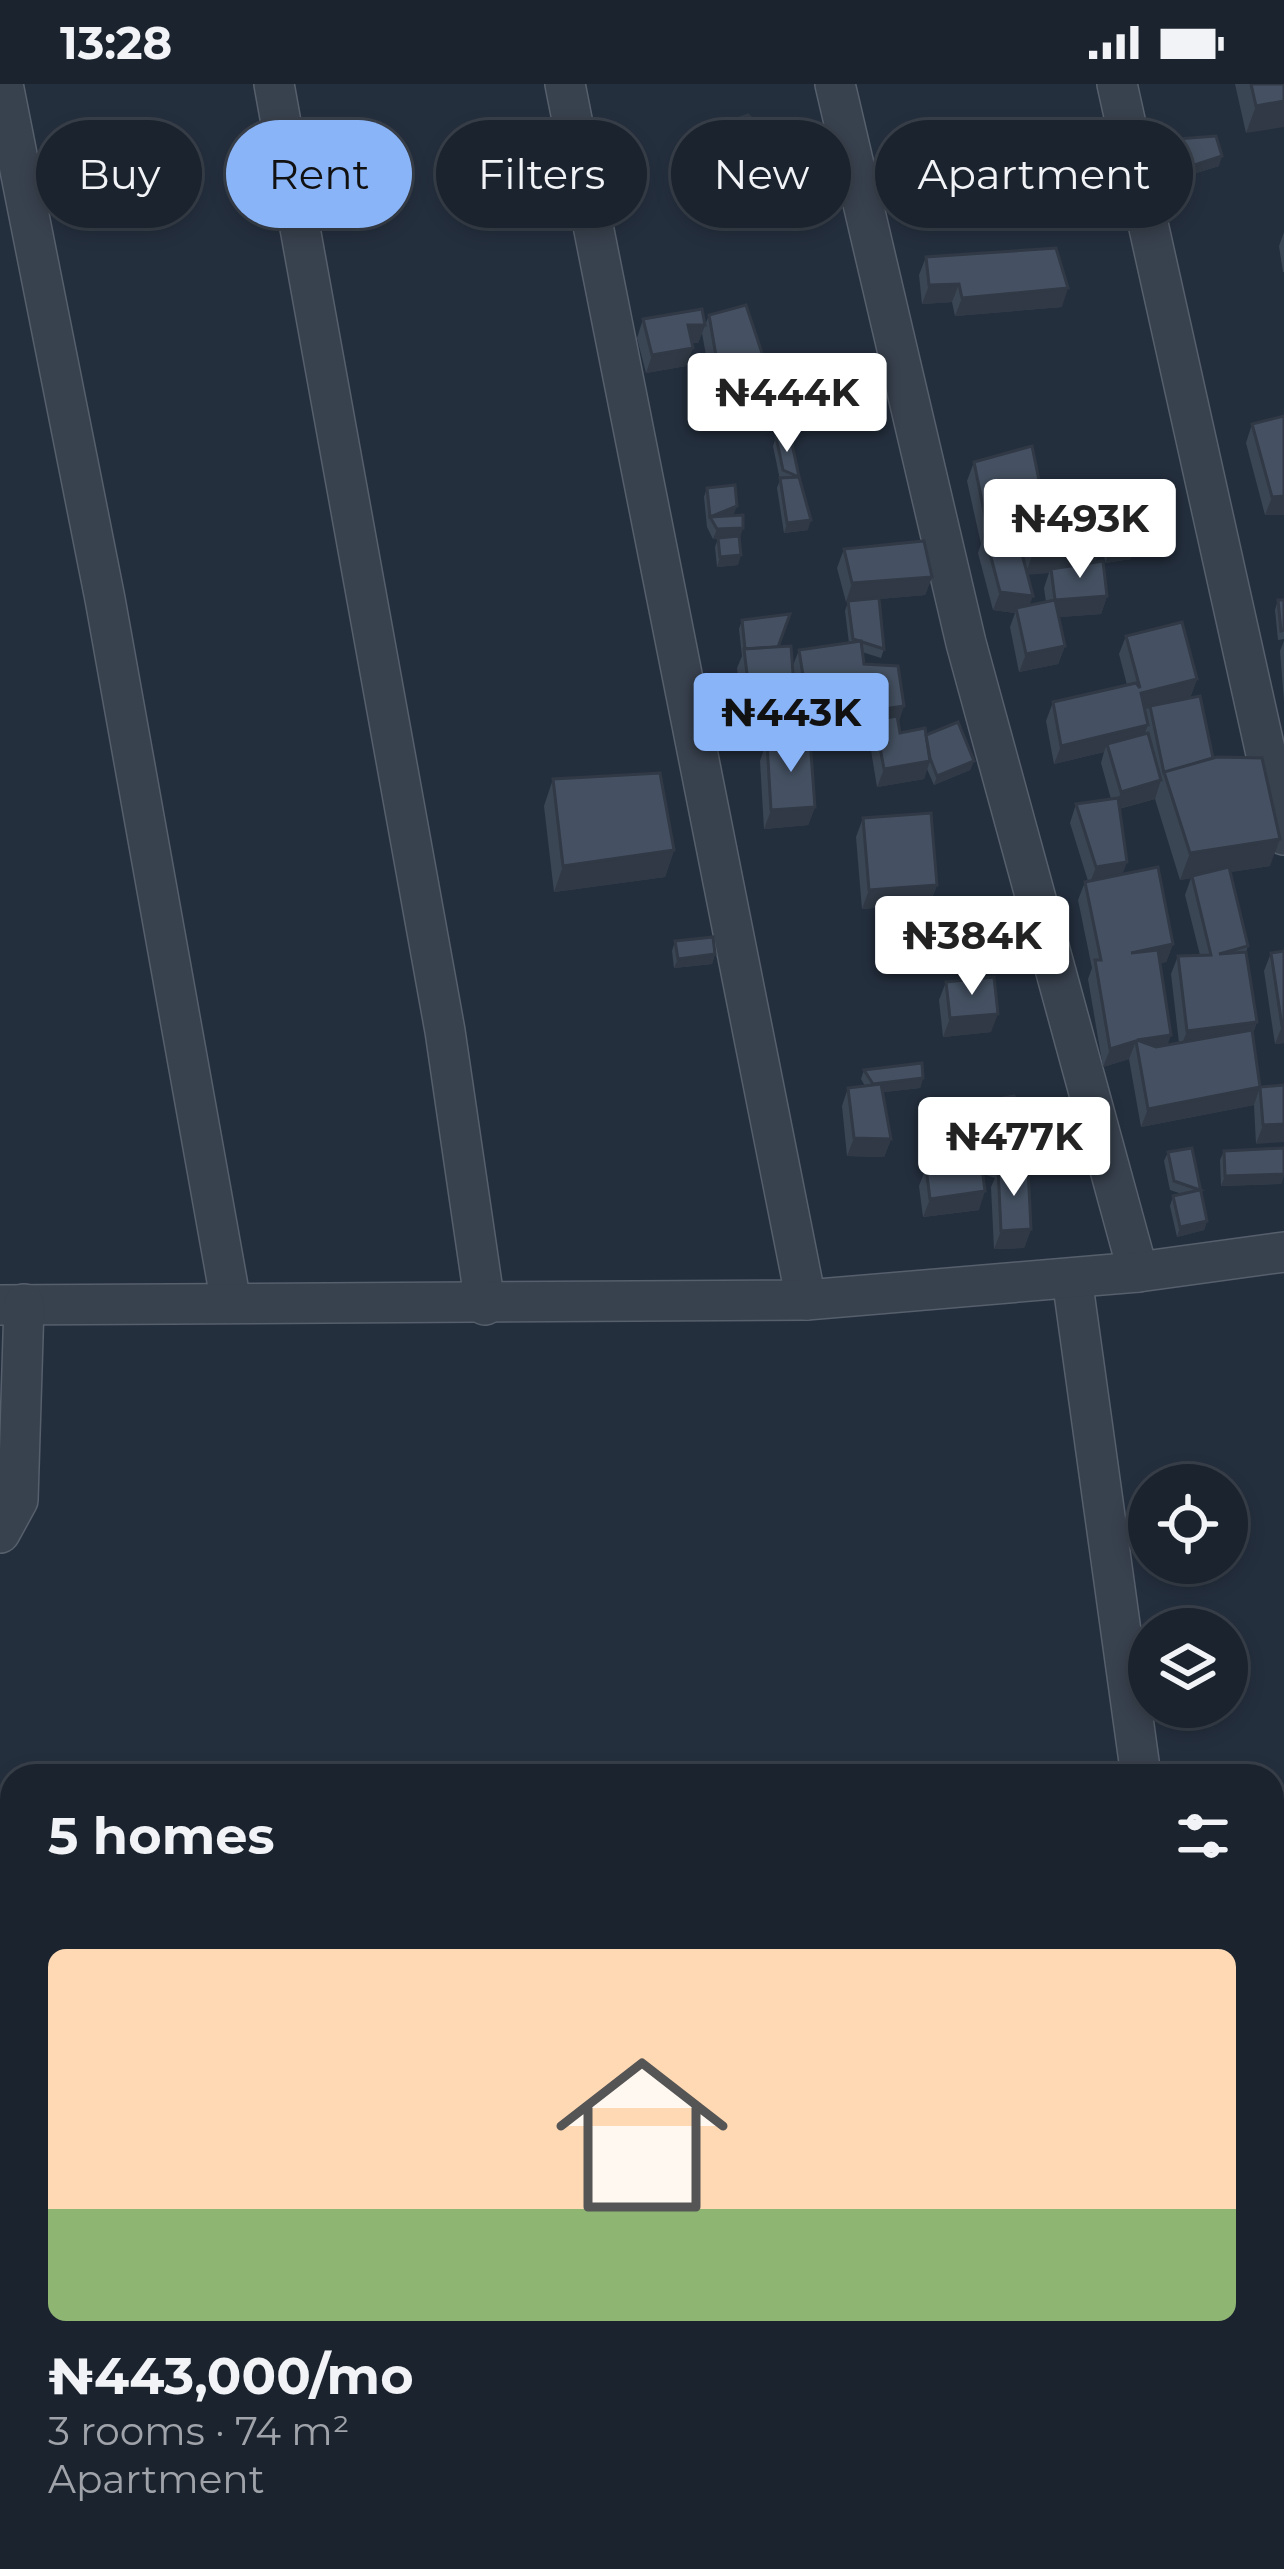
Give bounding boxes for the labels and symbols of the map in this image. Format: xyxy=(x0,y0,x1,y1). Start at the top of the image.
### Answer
pin: ₦444K xyxy=(703,353,871,455)
pin: ₦493K xyxy=(996,479,1164,581)
pin: ₦443K xyxy=(707,673,875,775)
pin: ₦384K xyxy=(888,896,1056,998)
pin: ₦477K xyxy=(930,1097,1098,1199)

